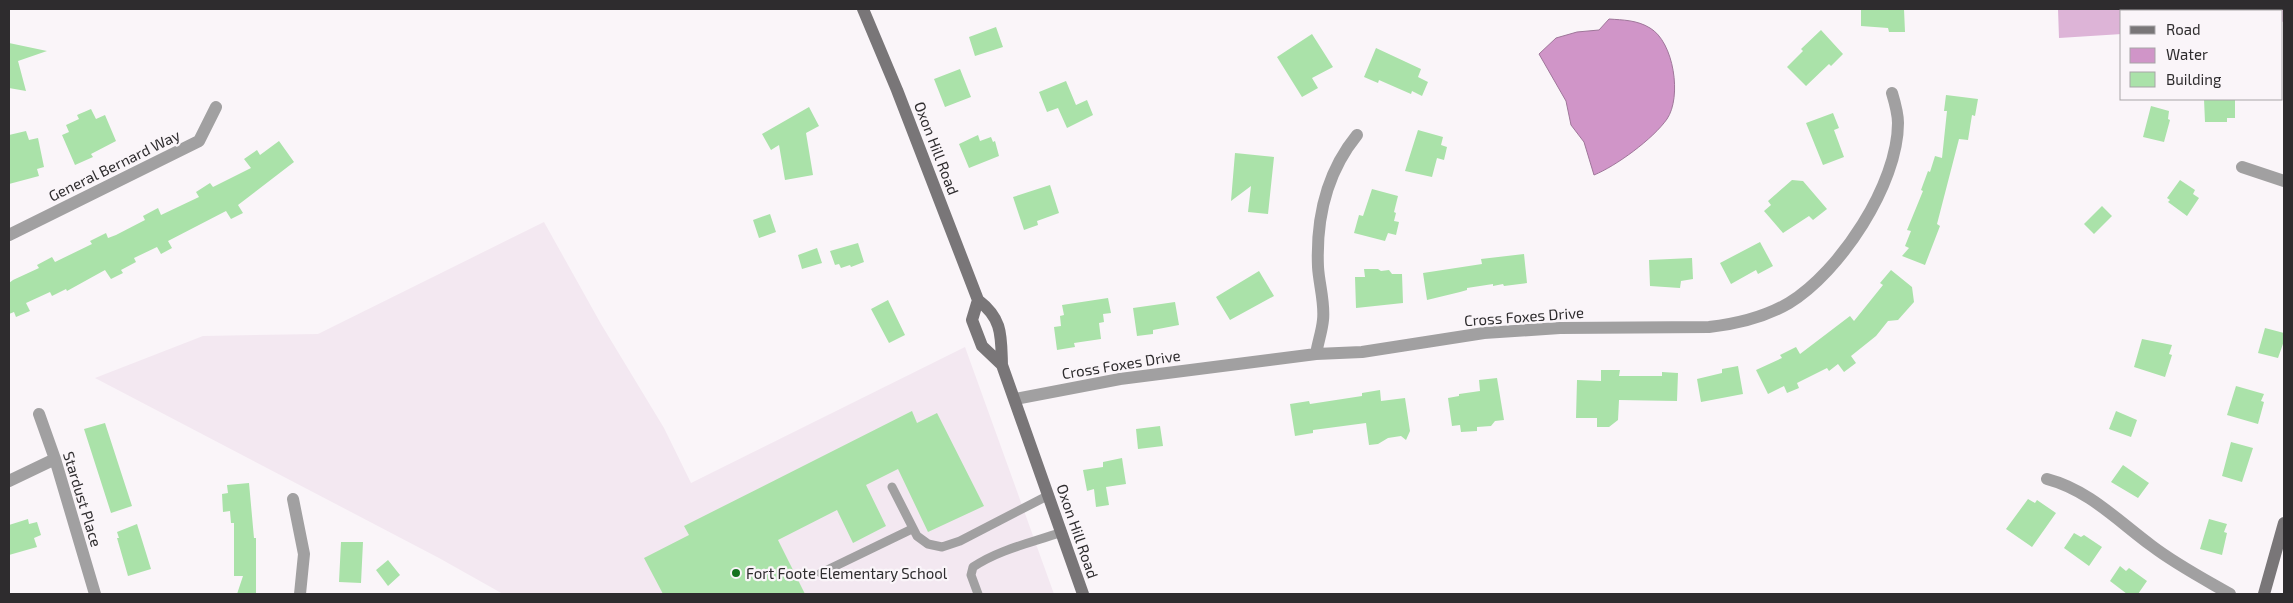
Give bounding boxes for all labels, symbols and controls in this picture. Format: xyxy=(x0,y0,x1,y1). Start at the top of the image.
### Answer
legend xyxy=(2120,10,2283,100)
text: Road xyxy=(2166,20,2201,38)
text: Water xyxy=(2166,45,2208,63)
text: Building xyxy=(2166,70,2222,88)
street label: Oxon Hill Road xyxy=(911,99,963,197)
street label: General Bernard Way xyxy=(45,125,183,205)
street label: Cross Foxes Drive xyxy=(1463,303,1585,329)
street label: Cross Foxes Drive xyxy=(1060,346,1182,382)
street label: Stardust Place xyxy=(60,449,106,549)
street label: Oxon Hill Road xyxy=(1053,481,1103,581)
place label: Fort Foote Elementary School xyxy=(746,564,948,582)
marker: Fort Foote Elementary School xyxy=(730,567,742,579)

